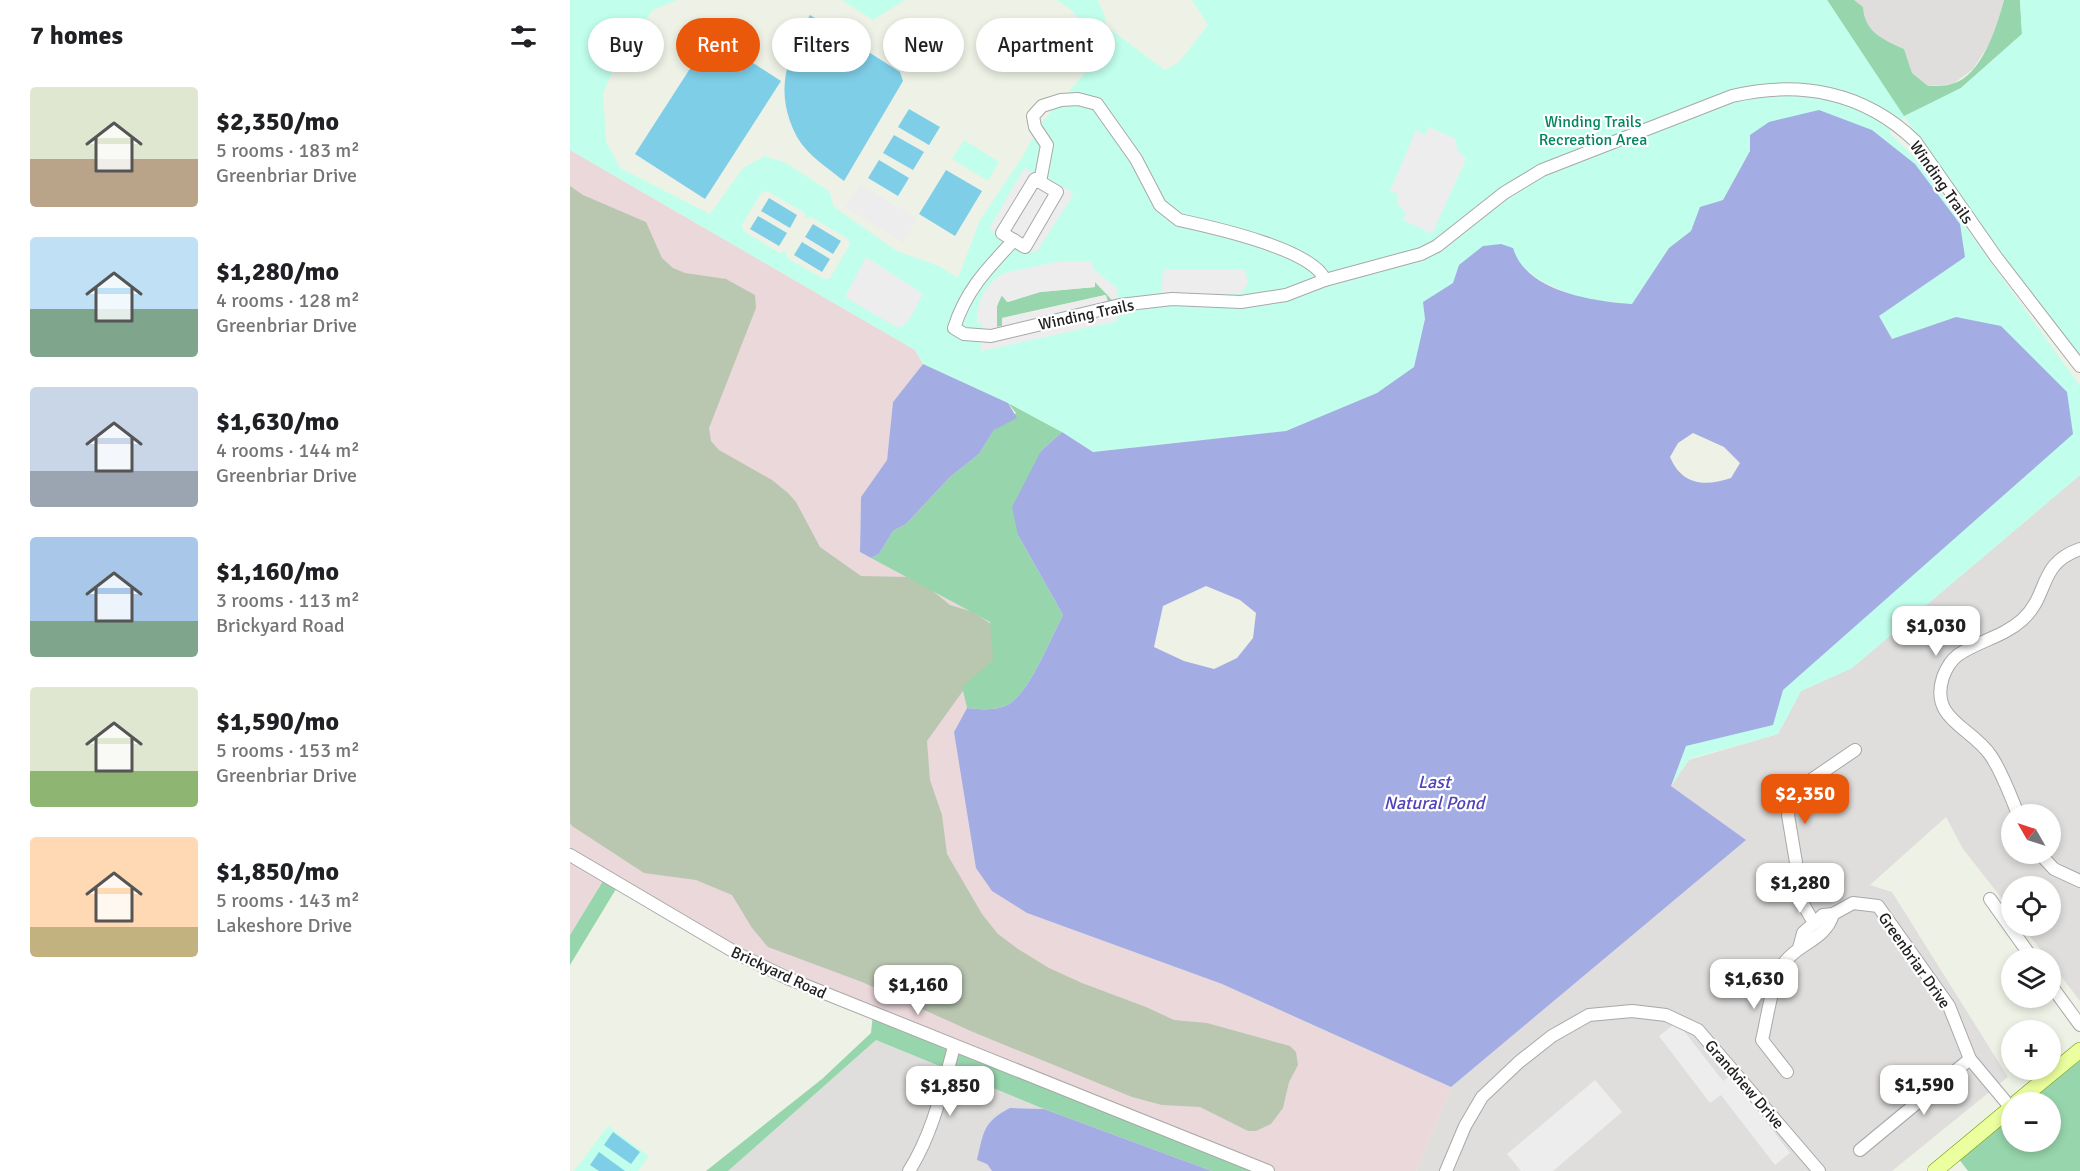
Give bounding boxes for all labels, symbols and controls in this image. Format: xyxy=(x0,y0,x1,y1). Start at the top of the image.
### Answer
chip: Buy xyxy=(588,18,664,72)
chip: Rent xyxy=(676,18,760,72)
chip: Filters xyxy=(772,18,871,72)
chip: New xyxy=(883,18,964,72)
chip: Apartment xyxy=(976,18,1115,72)
text: 7 homes xyxy=(30,20,123,52)
icon: filters xyxy=(507,20,540,53)
text: $2,350/mo xyxy=(216,106,339,138)
icon: home xyxy=(78,111,150,183)
park label: Winding Trails Recreation Area xyxy=(1539,112,1647,150)
street label: Winding Trails xyxy=(1905,137,1977,228)
text: 5 rooms · 183 m² xyxy=(216,138,360,163)
text: Greenbriar Drive xyxy=(216,163,357,188)
text: $1,280/mo xyxy=(216,256,339,288)
icon: home xyxy=(78,261,150,333)
text: 4 rooms · 128 m² xyxy=(216,288,360,313)
street label: Winding Trails xyxy=(1037,295,1136,335)
text: Greenbriar Drive xyxy=(216,313,357,338)
text: $1,630/mo xyxy=(216,406,339,438)
icon: home xyxy=(78,411,150,483)
text: 4 rooms · 144 m² xyxy=(216,438,360,463)
text: Greenbriar Drive xyxy=(216,463,357,488)
text: $1,160/mo xyxy=(216,556,339,588)
icon: home xyxy=(78,561,150,633)
text: 3 rooms · 113 m² xyxy=(216,588,360,613)
pin: $1,030 xyxy=(1887,606,1985,657)
text: Brickyard Road xyxy=(216,613,345,638)
text: $1,030 xyxy=(1906,613,1966,638)
text: $1,590/mo xyxy=(216,706,339,738)
icon: home xyxy=(78,711,150,783)
text: 5 rooms · 153 m² xyxy=(216,738,360,763)
text: Greenbriar Drive xyxy=(216,763,357,788)
water label: Last Natural Pond xyxy=(1384,771,1487,814)
pin: $2,350 xyxy=(1756,774,1854,825)
text: $2,350 xyxy=(1775,781,1835,806)
north arrow xyxy=(2001,804,2061,864)
map controls xyxy=(2001,804,2061,1152)
text: $1,850/mo xyxy=(216,856,339,888)
icon: home xyxy=(78,861,150,933)
pin: $1,280 xyxy=(1751,863,1849,914)
text: $1,280 xyxy=(1770,870,1830,895)
button: locate xyxy=(2001,876,2061,936)
text: 5 rooms · 143 m² xyxy=(216,888,360,913)
street label: Greenbriar Drive xyxy=(1874,909,1955,1013)
text: Lakeshore Drive xyxy=(216,913,352,938)
street label: Brickyard Road xyxy=(728,942,829,1004)
button: layers xyxy=(2001,948,2061,1008)
pin: $1,630 xyxy=(1705,959,1803,1010)
pin: $1,160 xyxy=(869,965,967,1016)
text: $1,630 xyxy=(1724,966,1784,991)
text: $1,160 xyxy=(888,972,948,997)
button: + xyxy=(2001,1020,2061,1080)
street label: Grandview Drive xyxy=(1700,1036,1788,1133)
pin: $1,590 xyxy=(1875,1065,1973,1116)
pin: $1,850 xyxy=(901,1066,999,1117)
text: $1,590 xyxy=(1894,1072,1954,1097)
text: $1,850 xyxy=(920,1073,980,1098)
button: − xyxy=(2001,1092,2061,1152)

